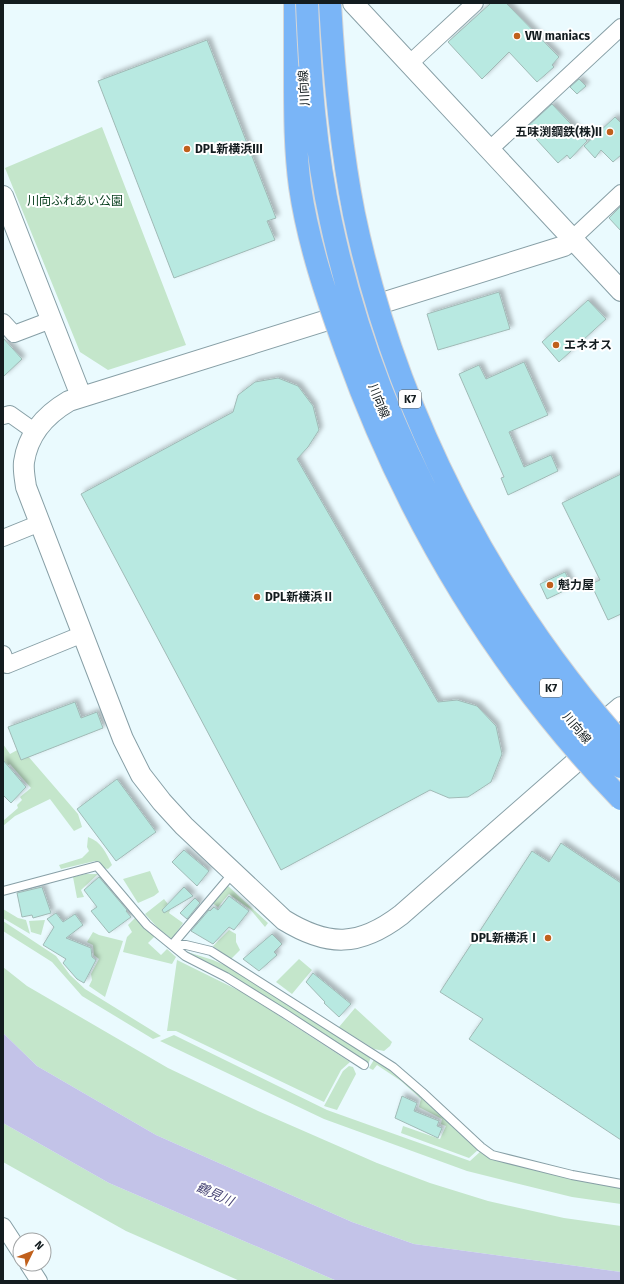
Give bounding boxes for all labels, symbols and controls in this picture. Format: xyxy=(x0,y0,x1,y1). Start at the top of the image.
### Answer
place label: VW maniacs xyxy=(524,29,590,43)
marker: VW maniacs xyxy=(512,31,522,41)
street label: 川向線 xyxy=(296,70,312,106)
place label: 五味渕鋼鉄(株)II xyxy=(515,125,602,139)
marker: 五味渕鋼鉄(株)II xyxy=(605,127,615,137)
place label: DPL新横浜III xyxy=(195,142,263,156)
marker: DPL新横浜III xyxy=(182,144,192,154)
park label: 川向ふれあい公園 xyxy=(27,194,123,208)
place label: エネオス xyxy=(564,338,612,352)
marker: エネオス xyxy=(551,340,561,350)
street label: 川向線 xyxy=(366,382,392,420)
road number: K7 xyxy=(399,390,421,408)
place label: 魁力屋 xyxy=(558,578,594,592)
marker: 魁力屋 xyxy=(545,580,555,590)
place label: DPL新横浜Ⅱ xyxy=(265,590,334,604)
marker: DPL新横浜Ⅱ xyxy=(252,592,262,602)
road number: K7 xyxy=(540,679,562,697)
street label: 川向線 xyxy=(560,710,594,746)
place label: DPL新横浜Ⅰ xyxy=(471,931,540,945)
marker: DPL新横浜Ⅰ xyxy=(543,933,553,943)
water label: 鶴見川 xyxy=(194,1179,238,1210)
north arrow xyxy=(12,1232,52,1272)
text: N xyxy=(32,1238,46,1253)

